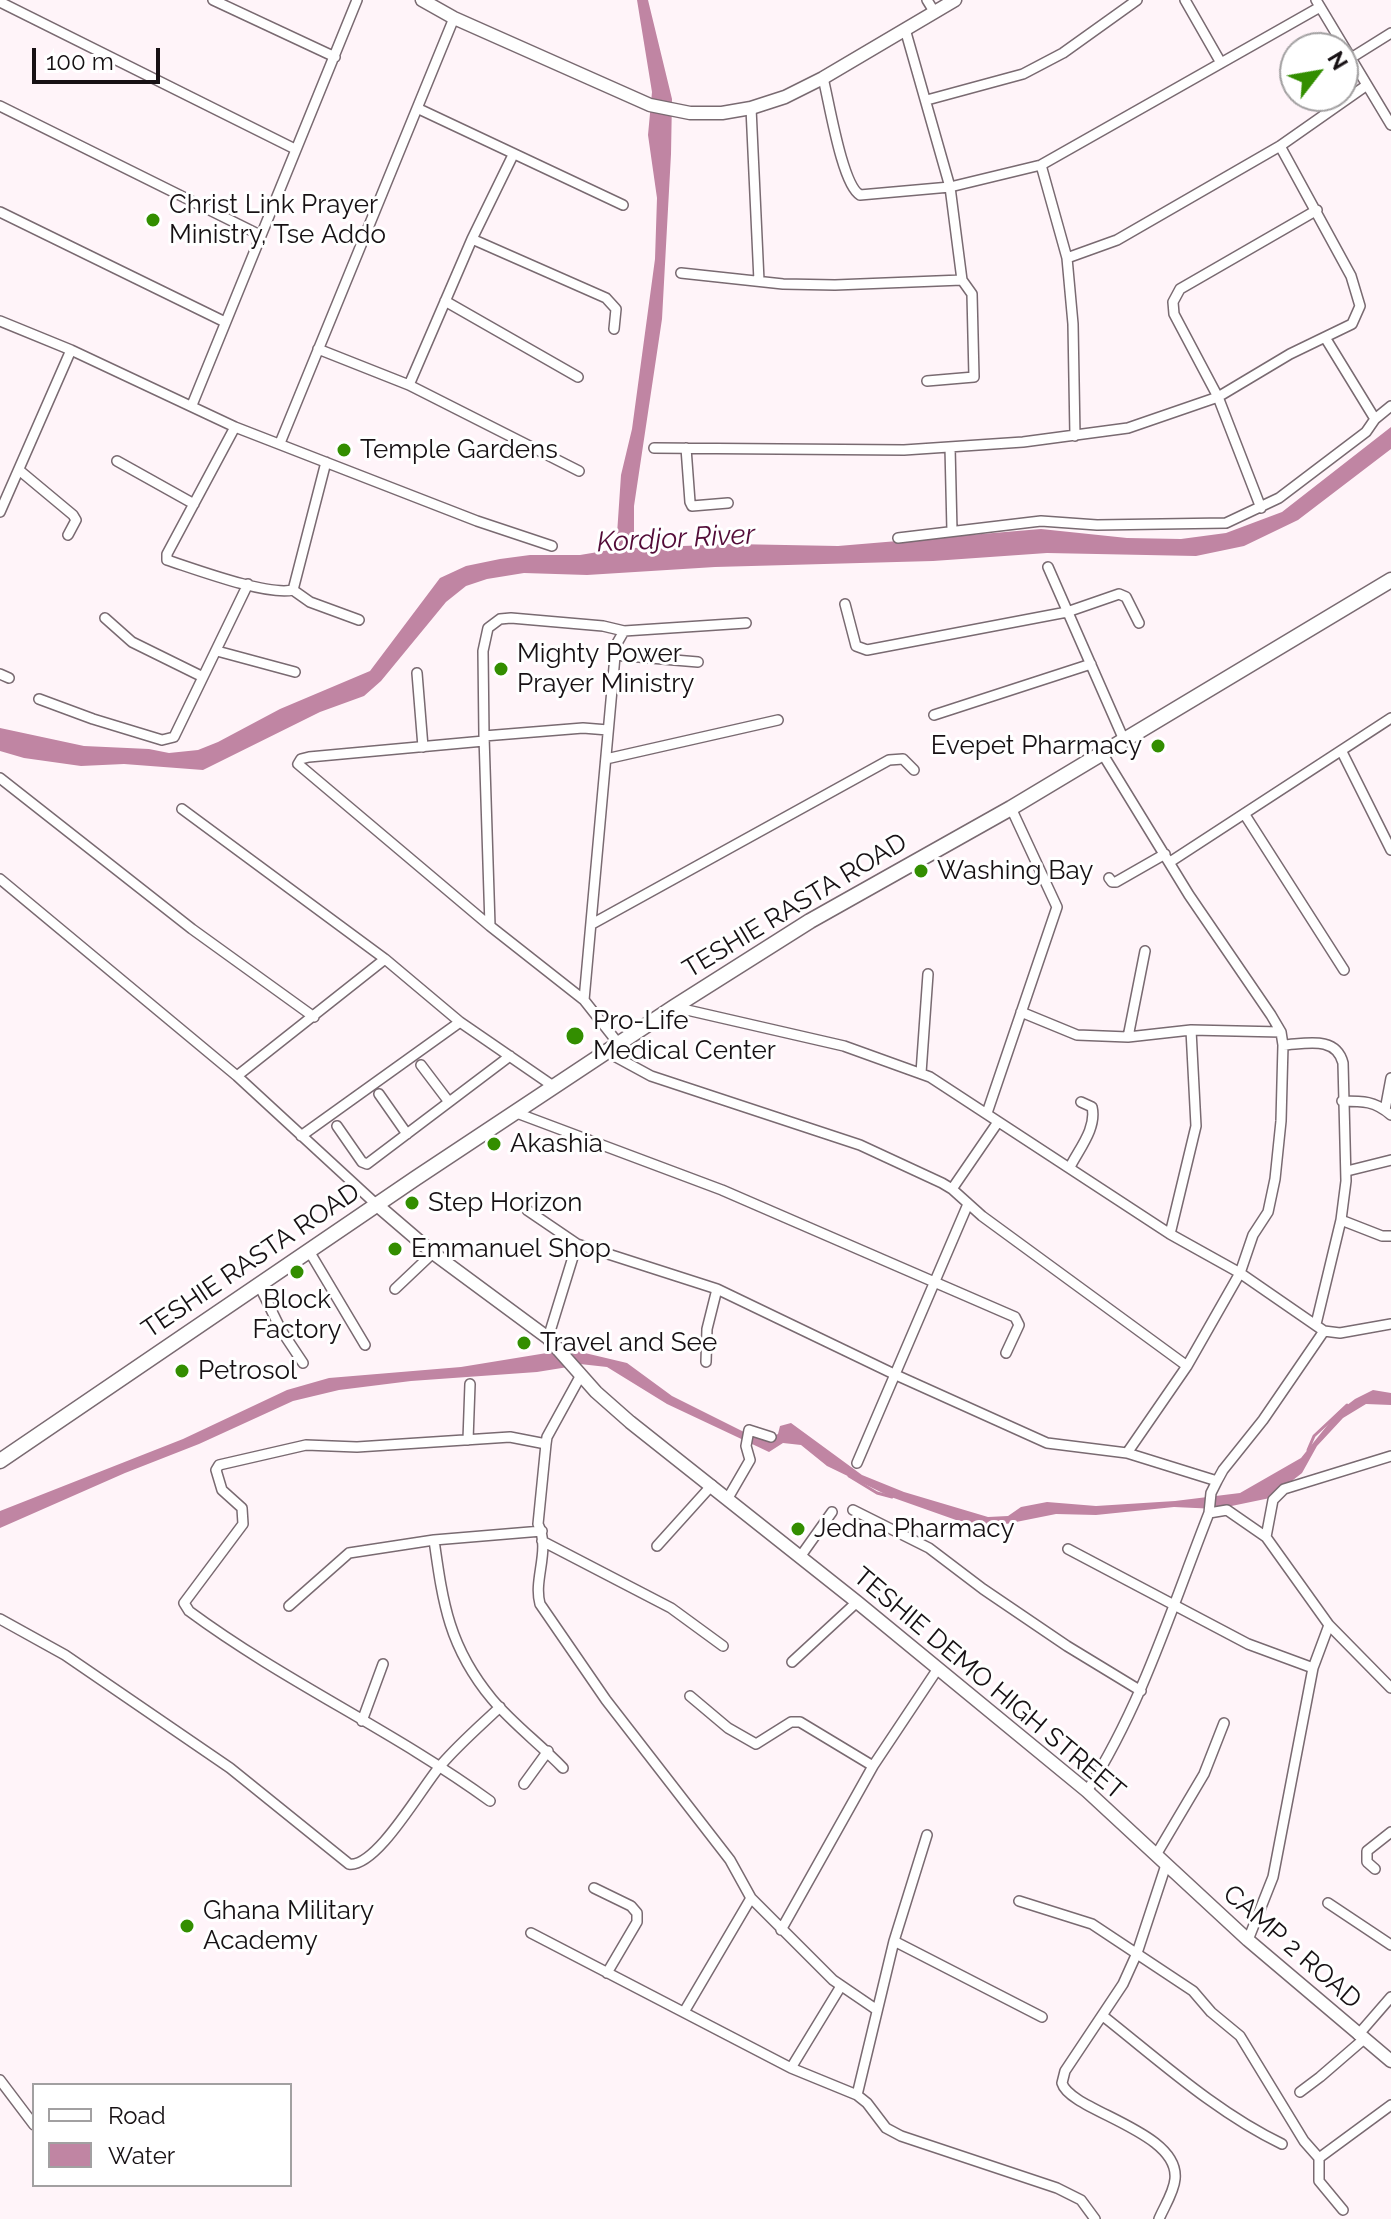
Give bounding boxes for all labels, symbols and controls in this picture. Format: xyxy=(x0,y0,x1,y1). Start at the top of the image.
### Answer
scale bar xyxy=(36,32,164,82)
north arrow xyxy=(1279,32,1359,112)
text: 100 m xyxy=(46,47,114,76)
text: N xyxy=(1322,47,1353,75)
place label: Christ Link Prayer Ministry, Tse Addo xyxy=(169,189,386,250)
marker: Christ Link Prayer Ministry, Tse Addo xyxy=(144,211,162,229)
place label: Temple Gardens xyxy=(360,434,558,466)
marker: Temple Gardens xyxy=(335,441,353,459)
water label: Kordjor River xyxy=(596,518,756,560)
place label: Mighty Power Prayer Ministry xyxy=(517,638,694,700)
marker: Mighty Power Prayer Ministry xyxy=(492,660,510,678)
place label: Evepet Pharmacy xyxy=(931,730,1142,762)
marker: Evepet Pharmacy xyxy=(1149,737,1167,755)
street label: TESHIE RASTA ROAD xyxy=(677,827,913,985)
place label: Washing Bay xyxy=(937,855,1093,887)
marker: Washing Bay xyxy=(912,862,930,880)
place label: Pro-Life Medical Center xyxy=(593,1005,776,1066)
marker: Pro-Life Medical Center xyxy=(564,1025,586,1047)
place label: Akashia xyxy=(510,1128,603,1160)
marker: Akashia xyxy=(485,1135,503,1153)
street label: TESHIE RASTA ROAD xyxy=(136,1177,366,1345)
place label: Step Horizon xyxy=(428,1187,582,1219)
marker: Step Horizon xyxy=(403,1194,421,1212)
place label: Emmanuel Shop xyxy=(411,1233,611,1265)
marker: Emmanuel Shop xyxy=(386,1240,404,1258)
marker: Block Factory xyxy=(288,1263,306,1281)
place label: Block Factory xyxy=(252,1284,342,1346)
place label: Travel and See xyxy=(540,1327,717,1359)
marker: Travel and See xyxy=(515,1334,533,1352)
place label: Petrosol xyxy=(198,1355,297,1387)
marker: Petrosol xyxy=(173,1362,191,1380)
place label: Jedna Pharmacy xyxy=(814,1513,1015,1545)
marker: Jedna Pharmacy xyxy=(789,1520,807,1538)
street label: TESHIE DEMO HIGH STREET xyxy=(847,1561,1131,1807)
street label: CAMP 2 ROAD xyxy=(1217,1878,1367,2016)
place label: Ghana Military Academy xyxy=(203,1895,374,1956)
marker: Ghana Military Academy xyxy=(178,1917,196,1935)
legend xyxy=(32,2083,292,2187)
text: Road xyxy=(108,2101,166,2130)
text: Water xyxy=(108,2141,175,2170)

